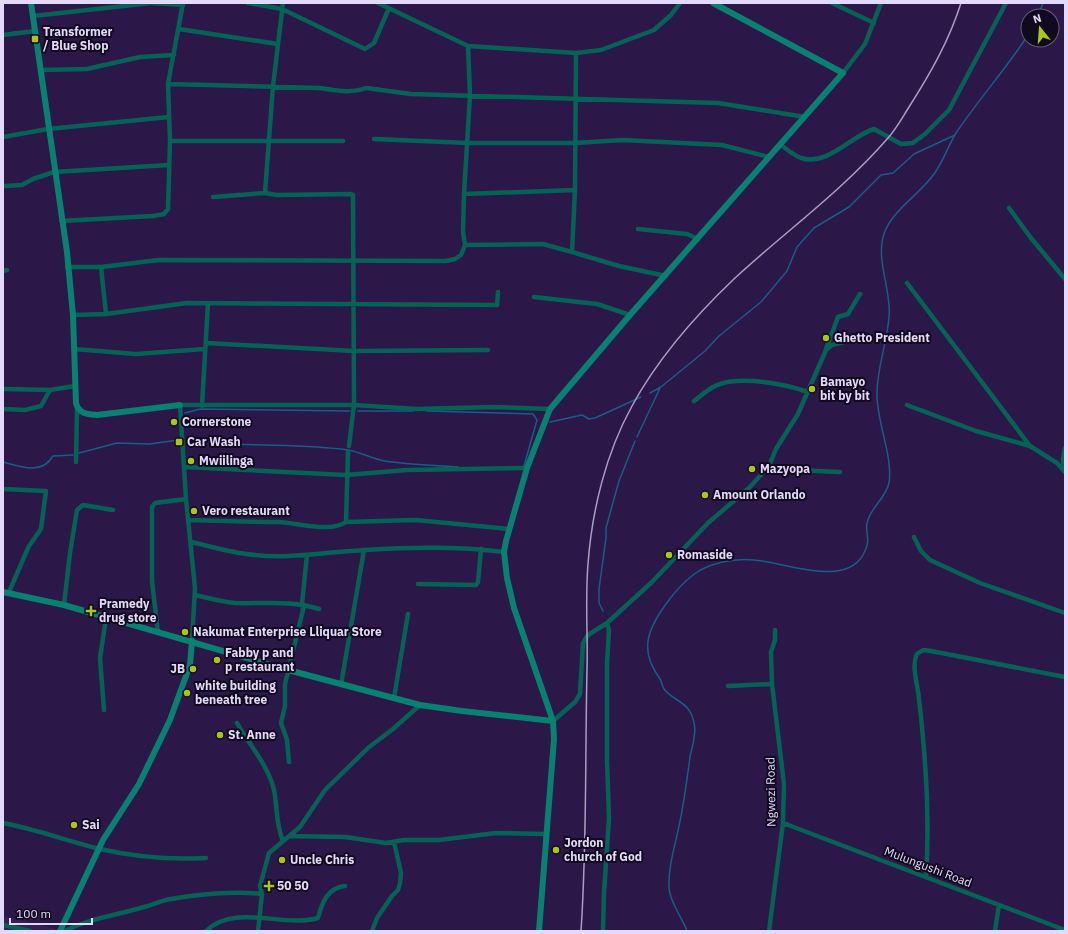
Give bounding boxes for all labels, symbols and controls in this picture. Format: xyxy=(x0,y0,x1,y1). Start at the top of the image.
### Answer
north arrow xyxy=(1020,8,1060,48)
text: N xyxy=(1031,11,1043,26)
place label: Transformer / Blue Shop xyxy=(43,24,113,53)
marker: Transformer / Blue Shop xyxy=(30,34,40,44)
place label: Ghetto President xyxy=(834,330,930,345)
marker: Ghetto President xyxy=(821,333,831,343)
place label: Bamayo bit by bit xyxy=(820,374,870,403)
marker: Bamayo bit by bit xyxy=(807,384,817,394)
place label: Cornerstone xyxy=(182,414,252,429)
marker: Cornerstone xyxy=(169,417,179,427)
place label: Car Wash xyxy=(187,434,241,449)
marker: Car Wash xyxy=(174,437,184,447)
place label: Mwiilinga xyxy=(199,453,254,468)
marker: Mwiilinga xyxy=(186,456,196,466)
place label: Mazyopa xyxy=(760,461,810,476)
marker: Mazyopa xyxy=(747,464,757,474)
place label: Amount Orlando xyxy=(713,487,806,502)
marker: Amount Orlando xyxy=(700,490,710,500)
place label: Vero restaurant xyxy=(202,503,290,518)
marker: Vero restaurant xyxy=(189,506,199,516)
place label: Romaside xyxy=(677,547,733,562)
marker: Romaside xyxy=(664,550,674,560)
place label: Pramedy drug store xyxy=(99,596,157,625)
marker: Pramedy drug store xyxy=(86,606,96,616)
place label: Nakumat Enterprise Lliquar Store xyxy=(193,624,382,639)
marker: Nakumat Enterprise Lliquar Store xyxy=(180,627,190,637)
place label: Fabby p and p restaurant xyxy=(225,645,295,674)
marker: Fabby p and p restaurant xyxy=(212,655,222,665)
place label: JB xyxy=(170,661,185,676)
marker: JB xyxy=(188,664,198,674)
place label: white building beneath tree xyxy=(195,678,276,707)
marker: white building beneath tree xyxy=(182,688,192,698)
place label: St. Anne xyxy=(228,727,276,742)
marker: St. Anne xyxy=(215,730,225,740)
street label: Ngwezi Road xyxy=(762,757,779,827)
place label: Sai xyxy=(82,817,100,832)
marker: Sai xyxy=(69,820,79,830)
place label: Jordon church of God xyxy=(564,835,642,864)
street label: Mulungushi Road xyxy=(882,843,974,890)
marker: Jordon church of God xyxy=(551,845,561,855)
place label: Uncle Chris xyxy=(290,852,354,867)
marker: Uncle Chris xyxy=(277,855,287,865)
place label: 50 50 xyxy=(277,878,309,893)
marker: 50 50 xyxy=(264,881,274,891)
scale bar xyxy=(10,900,92,926)
text: 100 m xyxy=(16,906,51,921)

